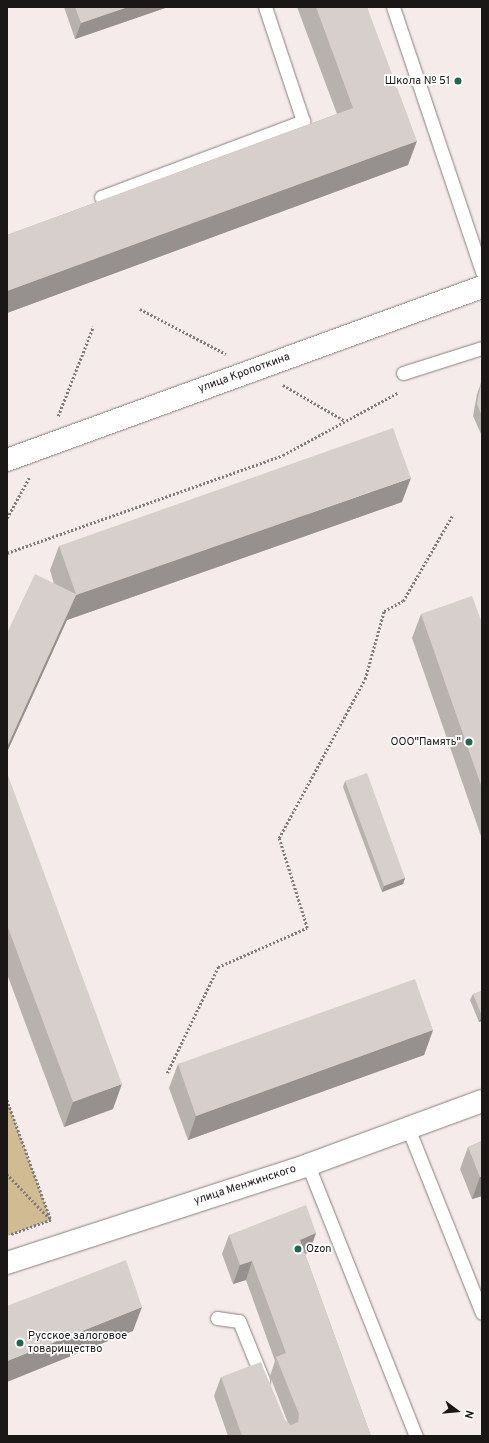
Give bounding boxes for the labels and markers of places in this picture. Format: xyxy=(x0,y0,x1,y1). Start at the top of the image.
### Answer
place label: Школа № 51 xyxy=(385,74,450,88)
marker: Школа № 51 xyxy=(453,76,463,86)
place label: ООО"Память" xyxy=(391,735,461,749)
marker: ООО"Память" xyxy=(464,737,474,747)
place label: Ozon xyxy=(306,1242,332,1256)
marker: Ozon xyxy=(293,1244,303,1254)
place label: Русское залоговое товарищество xyxy=(28,1330,127,1356)
marker: Русское залоговое товарищество xyxy=(15,1338,25,1348)

